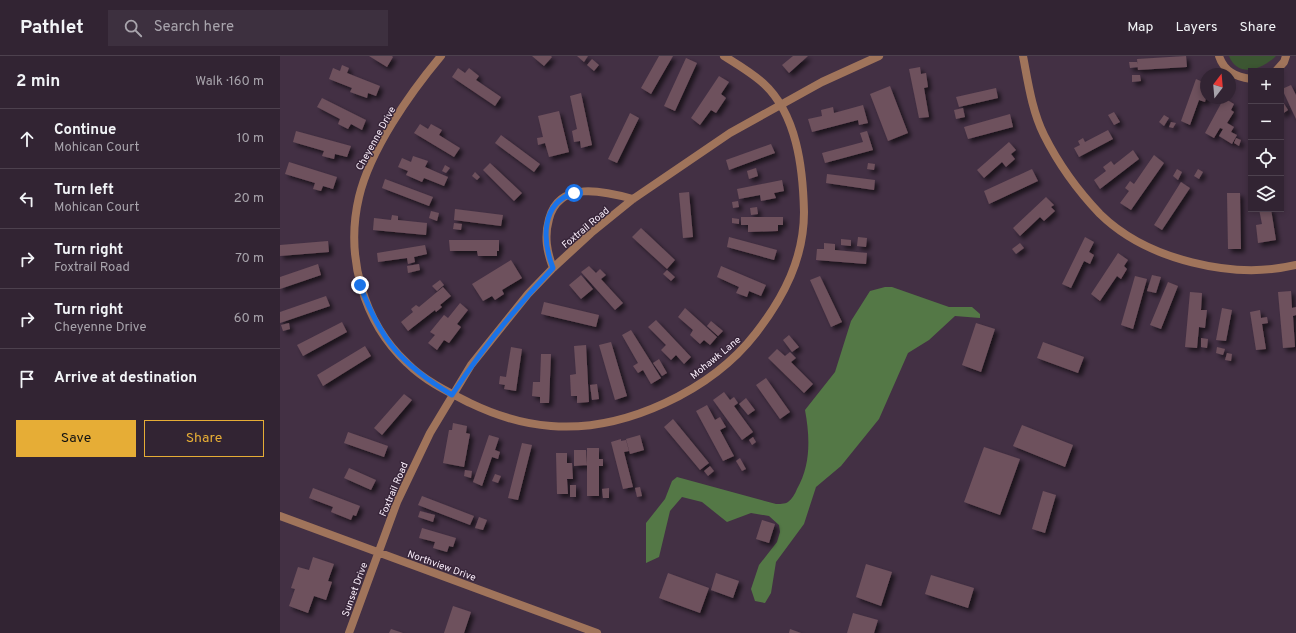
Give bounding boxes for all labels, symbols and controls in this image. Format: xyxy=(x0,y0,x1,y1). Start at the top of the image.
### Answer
search box xyxy=(108,10,388,46)
text: Pathlet xyxy=(20,16,84,40)
icon: search xyxy=(122,17,144,39)
text: Search here xyxy=(154,18,234,37)
text: Map xyxy=(1127,19,1153,36)
text: Layers xyxy=(1175,19,1217,36)
text: Share xyxy=(1239,19,1276,36)
north arrow xyxy=(1200,68,1236,104)
map controls xyxy=(1248,68,1284,212)
button: + xyxy=(1248,68,1284,104)
text: 2 min xyxy=(16,71,60,93)
text: Walk · 160 m xyxy=(195,74,264,90)
street label: Cheyenne Drive xyxy=(353,104,399,173)
button: − xyxy=(1248,104,1284,140)
text: Continue xyxy=(54,121,116,140)
icon: ahead xyxy=(16,128,38,150)
text: 10 m xyxy=(237,131,264,147)
text: Mohican Court xyxy=(54,140,139,156)
button: locate xyxy=(1248,140,1284,176)
button: layers xyxy=(1248,176,1284,212)
text: Turn left xyxy=(54,181,114,200)
route start xyxy=(565,184,583,202)
icon: left xyxy=(16,188,38,210)
text: 20 m xyxy=(234,191,264,207)
text: Mohican Court xyxy=(54,200,139,216)
street label: Foxtrail Road xyxy=(559,204,612,252)
text: Turn right xyxy=(54,241,123,260)
icon: right xyxy=(16,248,38,270)
text: 70 m xyxy=(235,251,264,267)
text: Foxtrail Road xyxy=(54,260,130,276)
route end xyxy=(351,276,369,294)
text: Turn right xyxy=(54,301,123,320)
icon: right xyxy=(16,308,38,330)
text: 60 m xyxy=(234,311,264,327)
text: Cheyenne Drive xyxy=(54,320,146,336)
street label: Mohawk Lane xyxy=(688,334,744,383)
icon: arrive xyxy=(16,368,38,390)
text: Arrive at destination xyxy=(54,369,197,388)
button: Save xyxy=(16,420,136,457)
button: Share xyxy=(144,420,264,457)
street label: Foxtrail Road xyxy=(377,460,412,519)
street label: Northview Drive xyxy=(405,548,478,585)
street label: Sunset Drive xyxy=(340,561,371,619)

